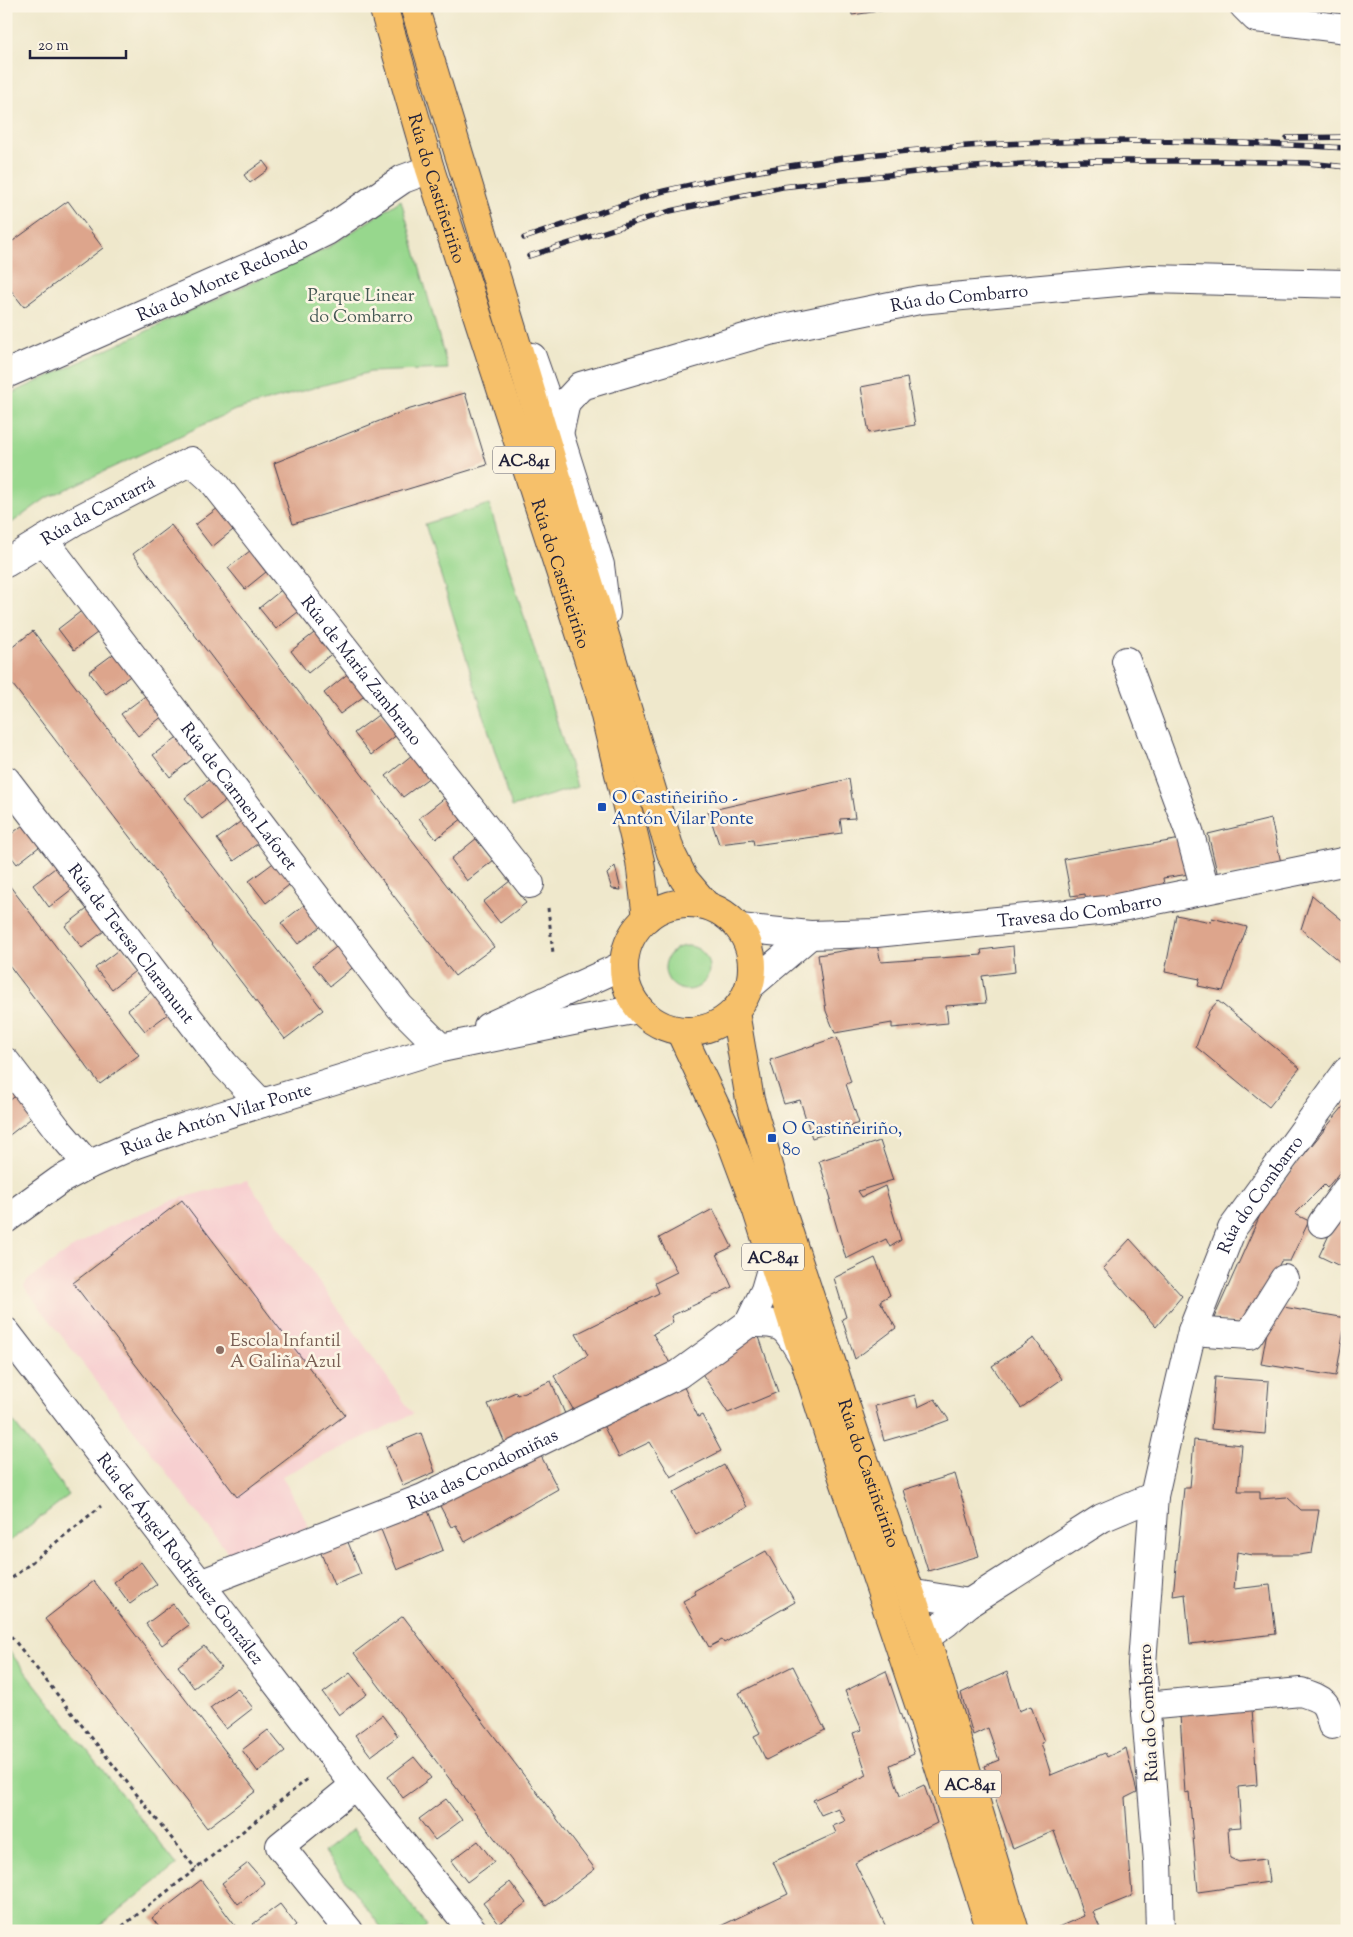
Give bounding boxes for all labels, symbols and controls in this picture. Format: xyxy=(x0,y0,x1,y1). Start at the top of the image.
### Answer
scale bar xyxy=(30,28,126,60)
text: 20 m xyxy=(38,36,69,57)
street label: Rúa do Castiñeiriño xyxy=(400,111,471,267)
street label: Rúa do Monte Redondo xyxy=(133,231,313,330)
street label: Rúa do Combarro xyxy=(888,279,1030,321)
park label: Parque Linear do Combarro xyxy=(308,284,415,331)
road number: AC-841 xyxy=(493,446,555,474)
street label: Rúa da Cantarrá xyxy=(37,471,160,554)
street label: Rúa do Castiñeiriño xyxy=(523,496,595,653)
street label: Rúa de María Zambrano xyxy=(293,591,428,752)
street label: Rúa de Carmen Laforet xyxy=(173,718,303,877)
place label: O Castiñeiriño - Antón Vilar Ponte xyxy=(612,786,754,833)
marker: O Castiñeiriño - Antón Vilar Ponte xyxy=(596,801,608,813)
street label: Rúa de Teresa Claramunt xyxy=(60,859,200,1030)
street label: Travesa do Combarro xyxy=(996,888,1164,936)
street label: Rúa de Antón Vilar Ponte xyxy=(117,1078,316,1164)
place label: O Castiñeiriño, 80 xyxy=(782,1117,902,1164)
street label: Rúa do Combarro xyxy=(1213,1131,1311,1258)
marker: O Castiñeiriño, 80 xyxy=(766,1132,778,1144)
road number: AC-841 xyxy=(742,1244,804,1270)
place label: Escola Infantil A Galiña Azul xyxy=(230,1329,341,1376)
marker: Escola Infantil A Galiña Azul xyxy=(214,1344,226,1356)
street label: Rúa do Castiñeiriño xyxy=(829,1396,905,1552)
street label: Rúa das Condomiñas xyxy=(404,1423,563,1518)
street label: Rúa de Ángel Rodríguez González xyxy=(89,1449,269,1671)
street label: Rúa do Combarro xyxy=(1133,1643,1167,1783)
road number: AC-841 xyxy=(939,1770,1001,1798)

